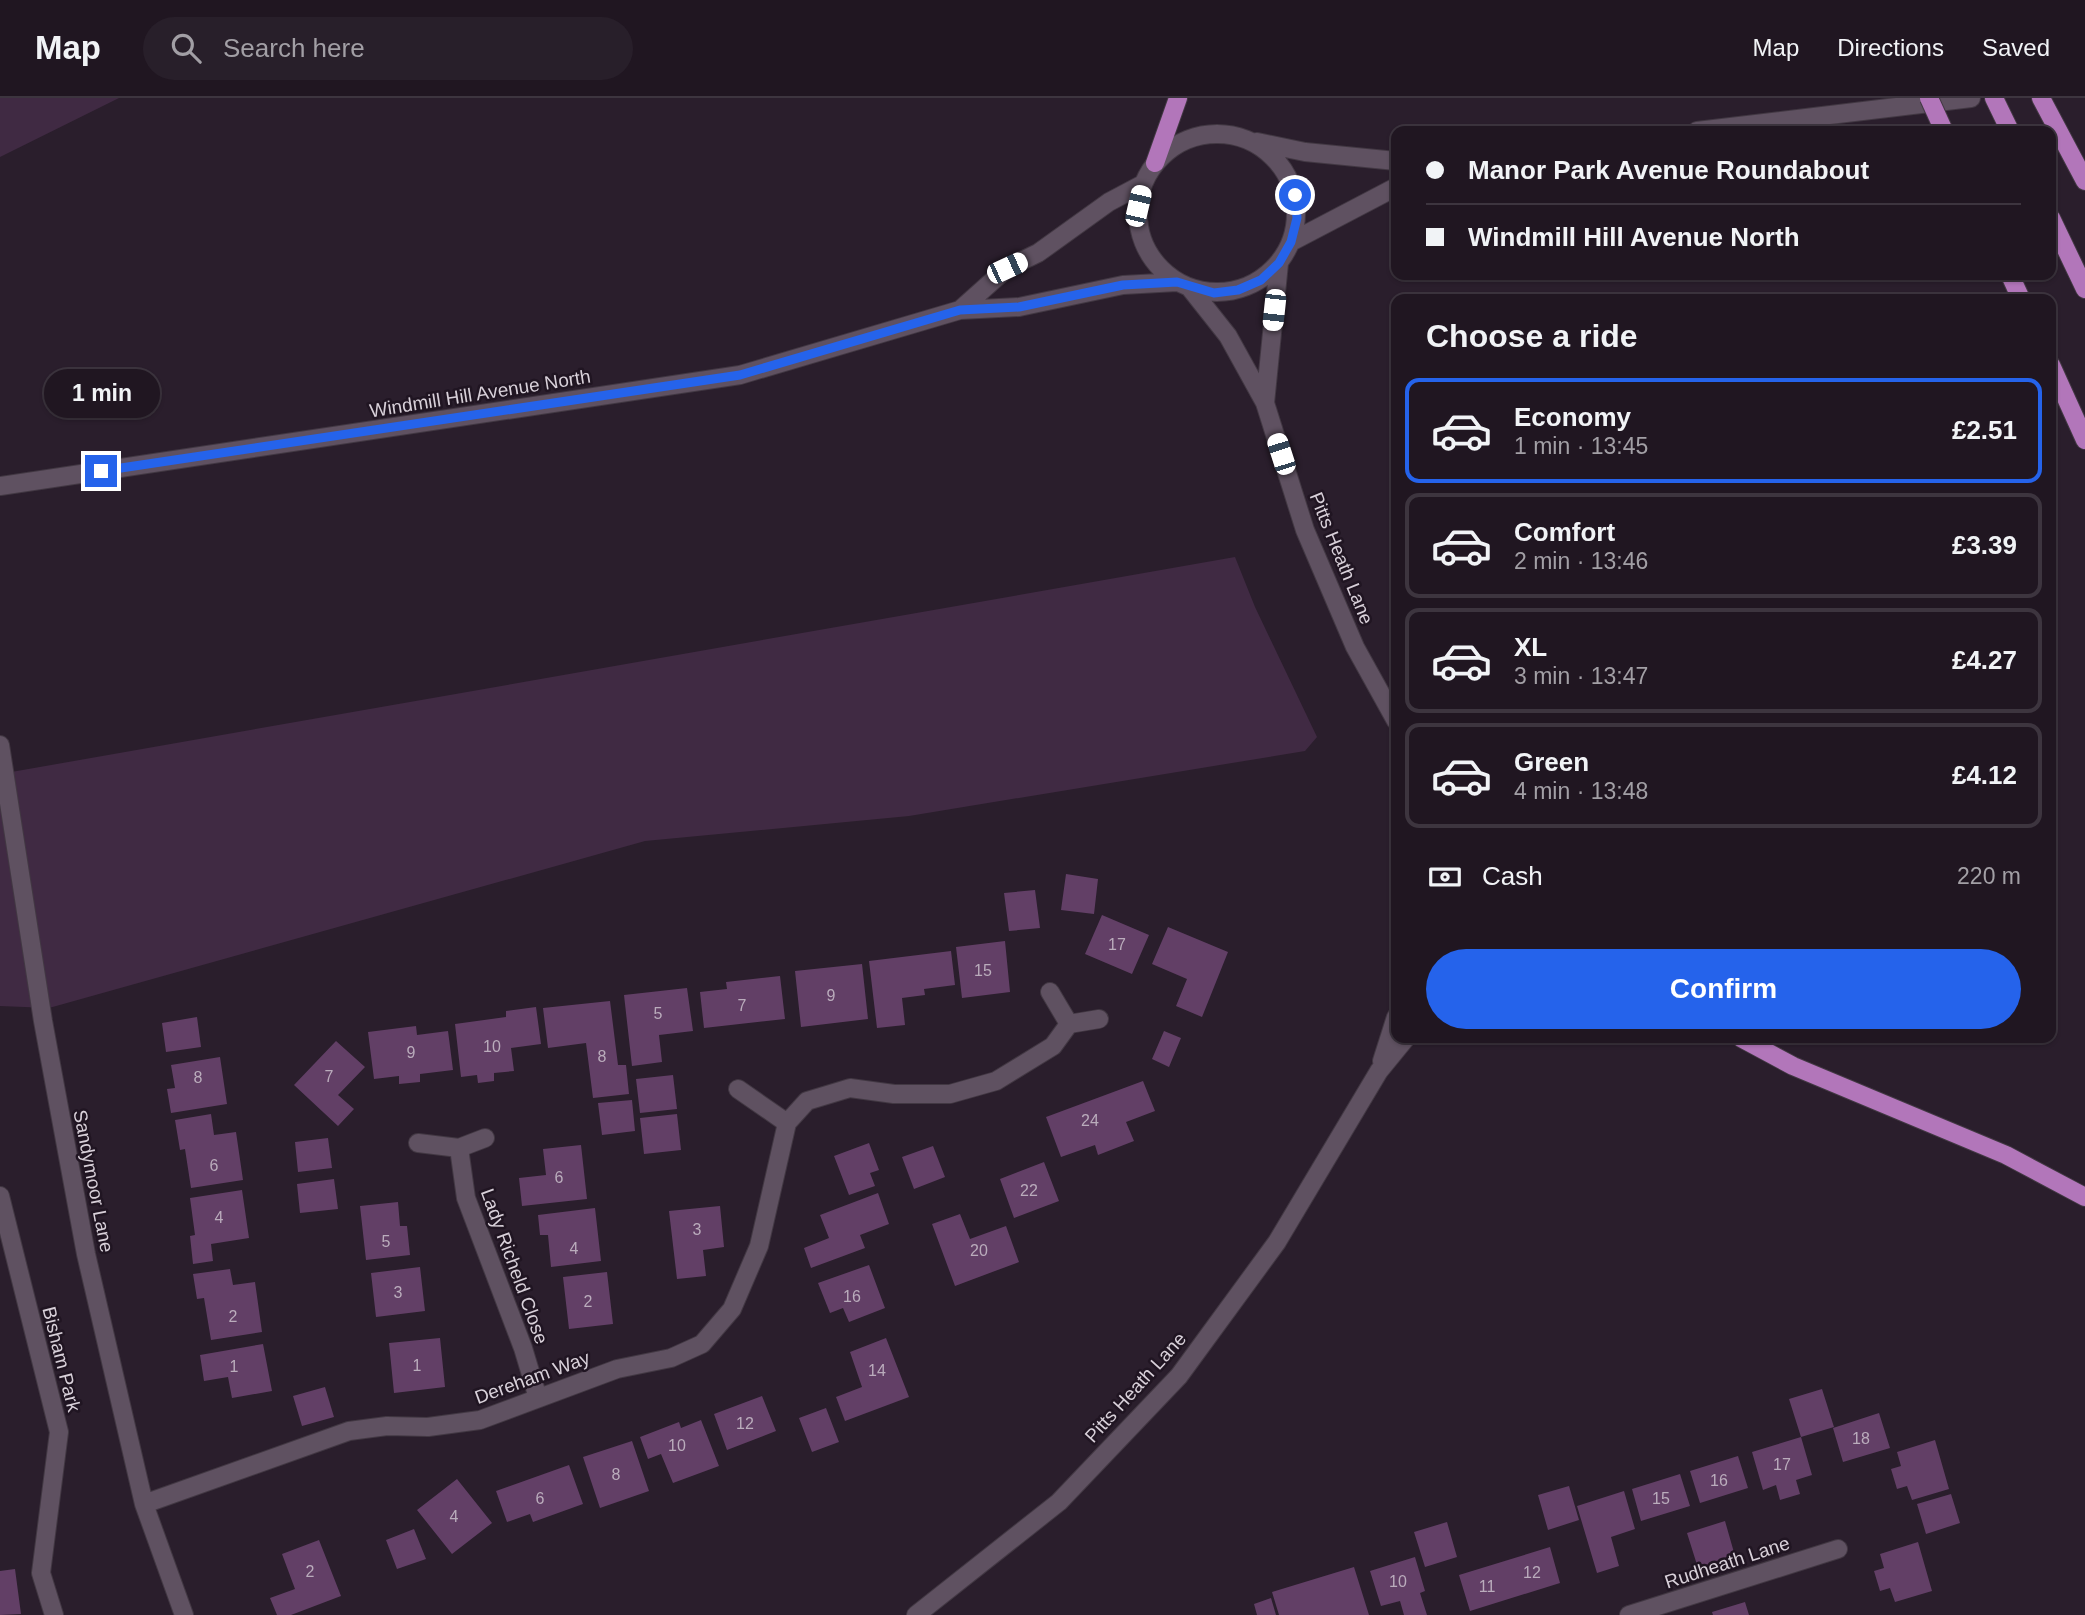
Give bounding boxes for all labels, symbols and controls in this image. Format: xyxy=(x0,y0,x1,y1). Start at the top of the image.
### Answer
search box xyxy=(143,17,633,80)
text: Map xyxy=(35,29,101,66)
icon: search xyxy=(167,29,205,67)
text: Search here xyxy=(223,33,365,63)
text: Map xyxy=(1753,34,1799,61)
text: Directions xyxy=(1837,34,1944,61)
text: Saved xyxy=(1982,34,2050,61)
text: Manor Park Avenue Roundabout xyxy=(1468,155,1869,185)
route start xyxy=(1279,179,1311,211)
car xyxy=(1124,183,1153,229)
text: Windmill Hill Avenue North xyxy=(1468,222,1800,252)
car xyxy=(984,250,1031,286)
car xyxy=(1262,288,1287,332)
text: Choose a ride xyxy=(1426,318,1638,354)
street label: Windmill Hill Avenue North xyxy=(368,366,592,421)
callout: 1 min xyxy=(43,370,159,418)
text: 1 min xyxy=(72,380,132,406)
icon: car xyxy=(1430,399,1493,462)
text: Economy xyxy=(1514,402,1631,432)
text: £2.51 xyxy=(1952,415,2017,445)
car xyxy=(1265,431,1298,477)
text: 1 min · 13:45 xyxy=(1514,433,1648,459)
route end xyxy=(85,455,117,487)
street label: Pitts Heath Lane xyxy=(1305,489,1378,627)
icon: car xyxy=(1430,514,1493,577)
text: Comfort xyxy=(1514,517,1615,547)
text: £3.39 xyxy=(1952,530,2017,560)
text: 2 min · 13:46 xyxy=(1514,548,1648,574)
icon: car xyxy=(1430,629,1493,692)
text: XL xyxy=(1514,632,1547,662)
text: £4.27 xyxy=(1952,645,2017,675)
text: 3 min · 13:47 xyxy=(1514,663,1648,689)
icon: car xyxy=(1430,744,1493,807)
text: Green xyxy=(1514,747,1589,777)
text: £4.12 xyxy=(1952,760,2017,790)
text: 4 min · 13:48 xyxy=(1514,778,1648,804)
icon: cash xyxy=(1426,858,1464,896)
text: Cash xyxy=(1482,861,1543,891)
text: 220 m xyxy=(1957,863,2021,889)
house number: 17 xyxy=(1108,936,1126,953)
button: Confirm xyxy=(1426,949,2021,1029)
house number: 15 xyxy=(974,962,992,979)
house number: 9 xyxy=(827,987,836,1004)
house number: 7 xyxy=(738,997,747,1014)
house number: 5 xyxy=(654,1005,663,1022)
house number: 10 xyxy=(483,1038,501,1055)
house number: 9 xyxy=(407,1044,416,1061)
house number: 8 xyxy=(598,1048,607,1065)
house number: 7 xyxy=(325,1068,334,1085)
house number: 8 xyxy=(194,1069,203,1086)
street label: Sandymoor Lane xyxy=(69,1108,118,1254)
house number: 24 xyxy=(1081,1112,1099,1129)
house number: 6 xyxy=(210,1157,219,1174)
house number: 6 xyxy=(555,1169,564,1186)
house number: 22 xyxy=(1020,1182,1038,1199)
street label: Lady Richeld Close xyxy=(477,1186,552,1347)
house number: 4 xyxy=(215,1209,224,1226)
house number: 3 xyxy=(693,1221,702,1238)
house number: 5 xyxy=(382,1233,391,1250)
house number: 4 xyxy=(570,1240,579,1257)
house number: 20 xyxy=(970,1242,988,1259)
house number: 3 xyxy=(394,1284,403,1301)
house number: 16 xyxy=(843,1288,861,1305)
house number: 2 xyxy=(584,1293,593,1310)
street label: Bisham Park xyxy=(38,1304,85,1414)
house number: 2 xyxy=(229,1308,238,1325)
street label: Pitts Heath Lane xyxy=(1081,1328,1190,1447)
street label: Dereham Way xyxy=(472,1347,593,1408)
house number: 1 xyxy=(413,1357,422,1374)
house number: 1 xyxy=(230,1358,239,1375)
house number: 14 xyxy=(868,1362,886,1379)
house number: 12 xyxy=(736,1415,754,1432)
house number: 18 xyxy=(1852,1430,1870,1447)
house number: 10 xyxy=(668,1437,686,1454)
house number: 17 xyxy=(1773,1456,1791,1473)
house number: 8 xyxy=(612,1466,621,1483)
house number: 16 xyxy=(1710,1472,1728,1489)
house number: 6 xyxy=(536,1490,545,1507)
house number: 15 xyxy=(1652,1490,1670,1507)
house number: 4 xyxy=(450,1508,459,1525)
street label: Rudheath Lane xyxy=(1662,1532,1792,1593)
house number: 2 xyxy=(306,1563,315,1580)
house number: 12 xyxy=(1523,1564,1541,1581)
house number: 10 xyxy=(1389,1573,1407,1590)
house number: 11 xyxy=(1479,1578,1495,1595)

